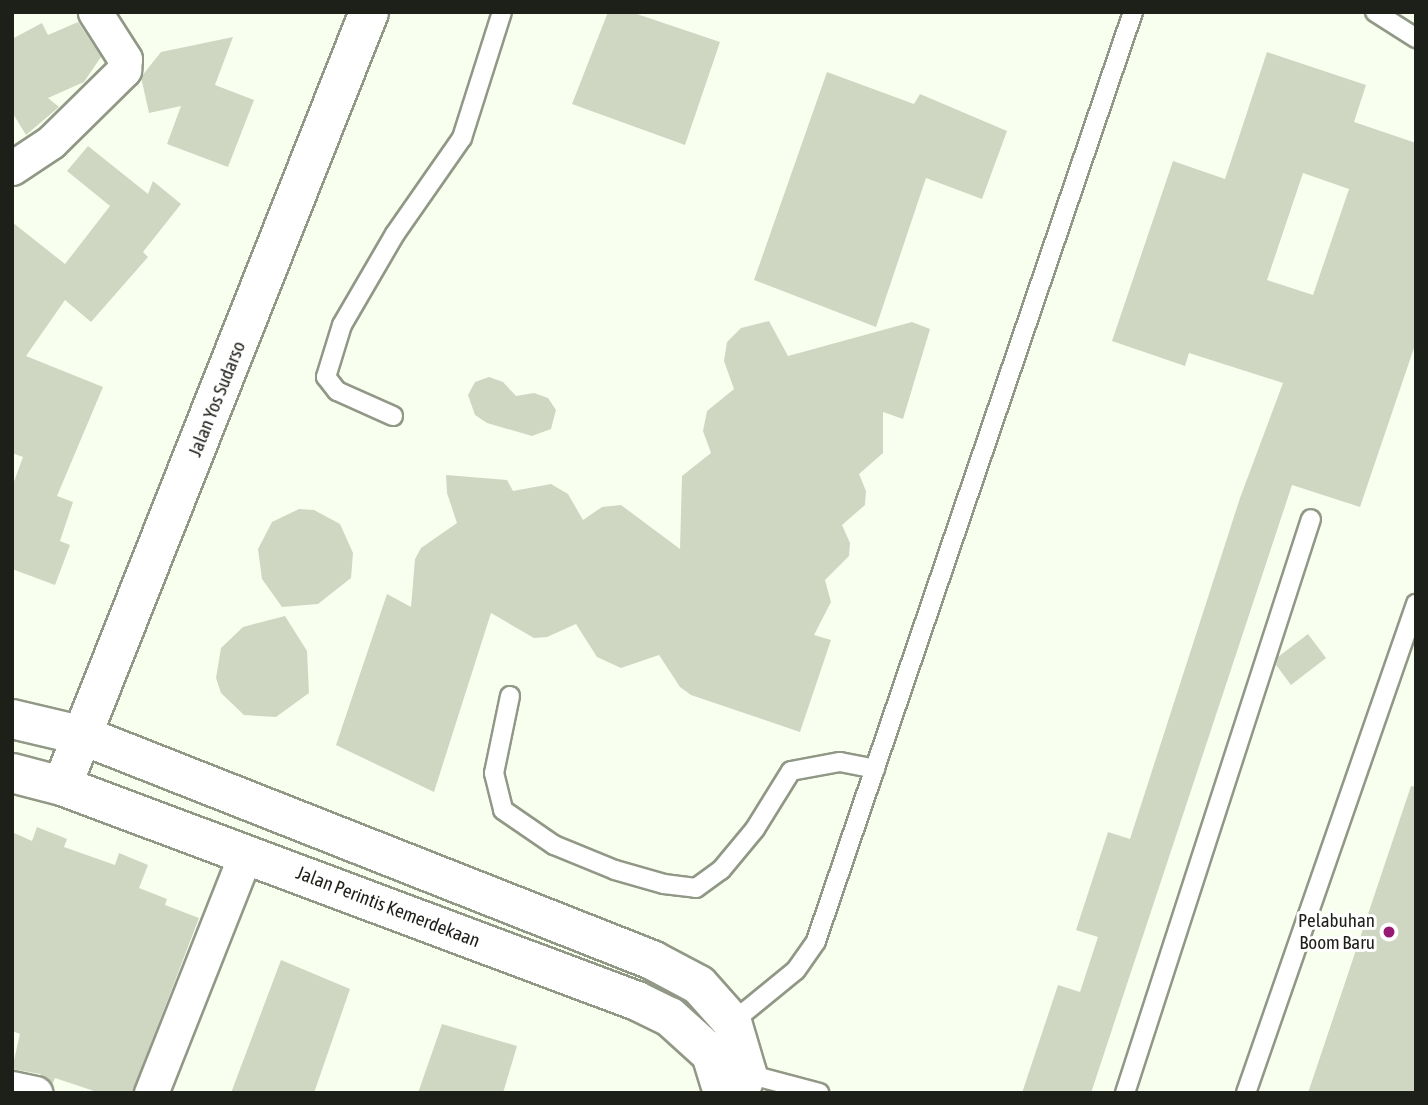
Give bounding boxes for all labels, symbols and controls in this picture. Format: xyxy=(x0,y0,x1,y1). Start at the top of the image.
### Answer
street label: Jalan Yos Sudarso xyxy=(184,338,250,460)
street label: Jalan Perintis Kemerdekaan xyxy=(293,861,483,953)
place label: Pelabuhan Boom Baru xyxy=(1298,910,1375,954)
marker: Pelabuhan Boom Baru xyxy=(1381,924,1397,940)

